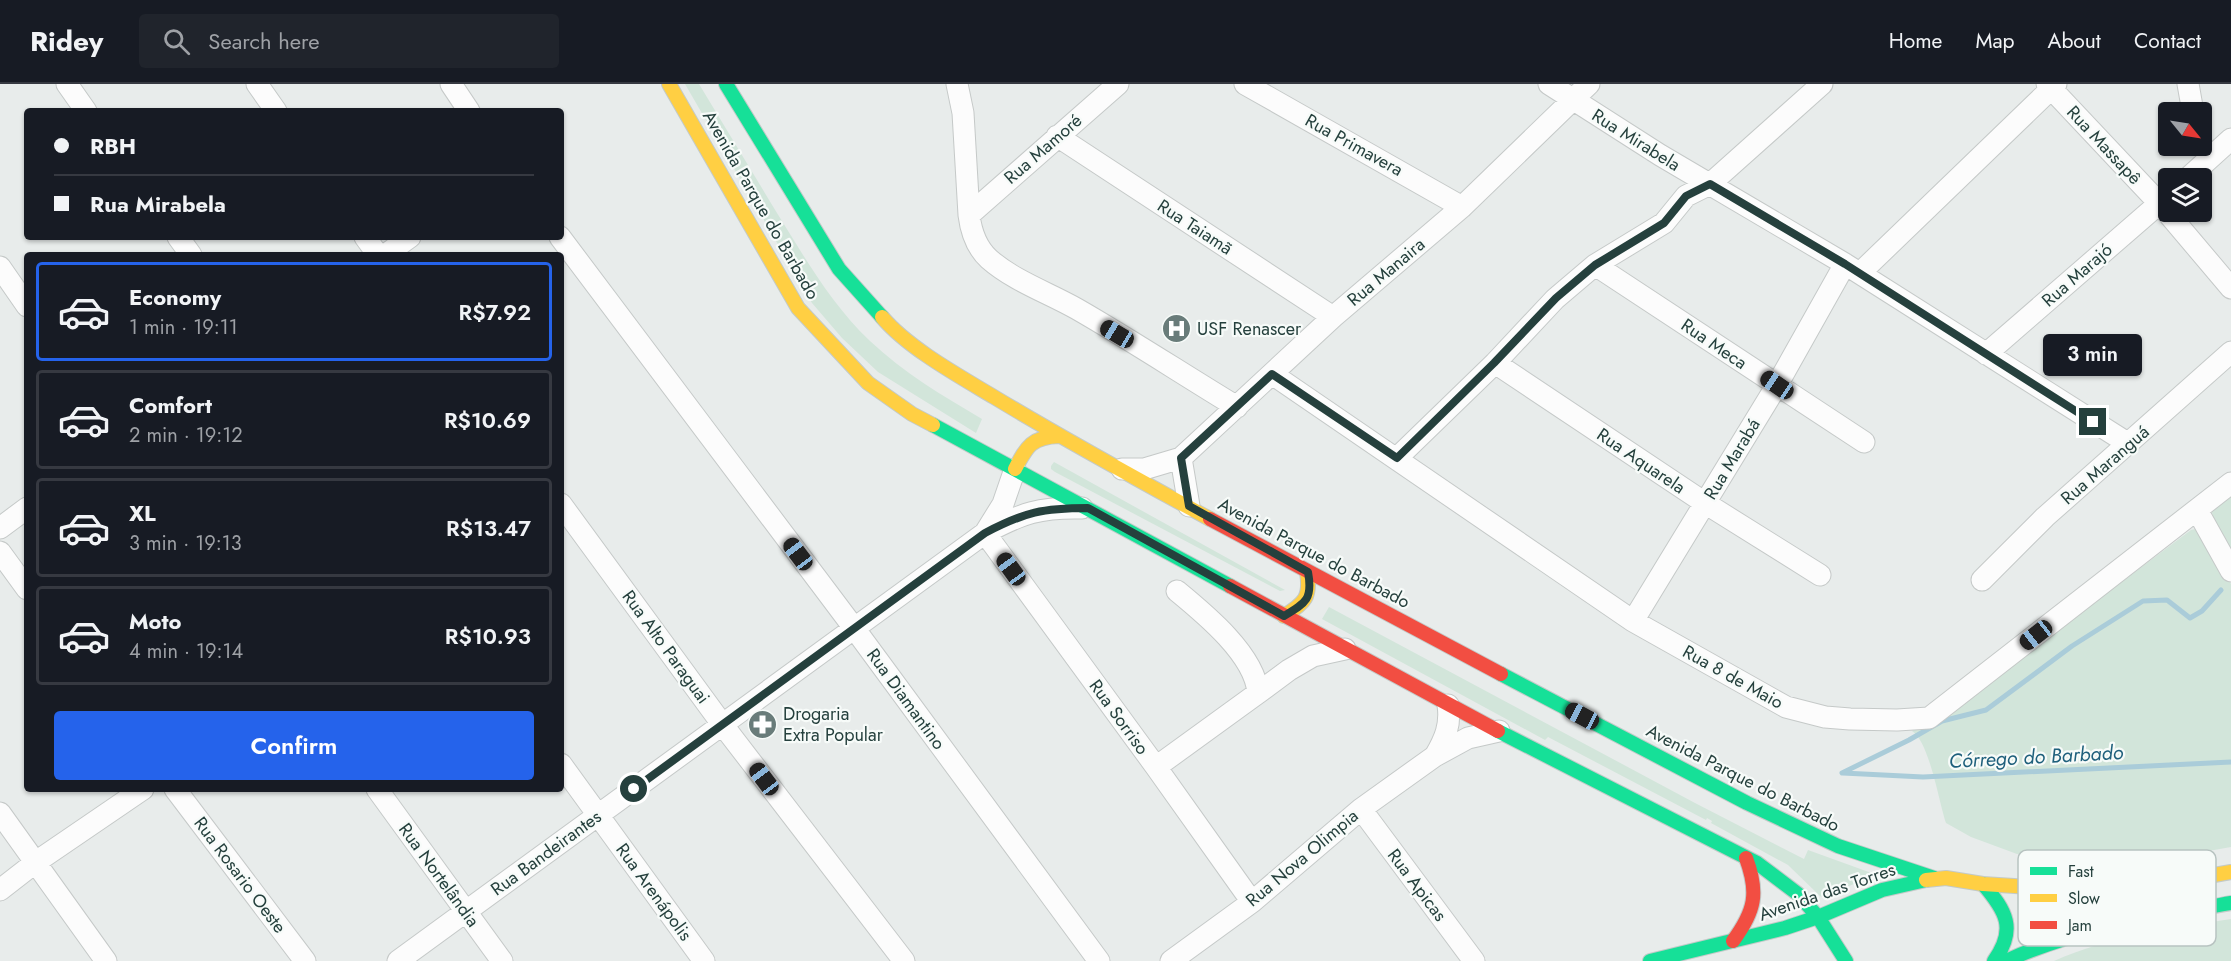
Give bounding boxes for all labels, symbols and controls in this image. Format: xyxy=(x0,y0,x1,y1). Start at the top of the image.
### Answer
search box xyxy=(139,14,559,68)
text: Ridey xyxy=(30,21,103,62)
icon: search xyxy=(160,25,193,58)
text: Search here xyxy=(208,25,320,57)
text: Home xyxy=(1889,26,1942,56)
text: Map xyxy=(1975,26,2015,56)
text: About xyxy=(2048,26,2101,56)
text: Contact xyxy=(2134,26,2201,56)
street label: Rua Massapê xyxy=(2061,100,2147,190)
street label: Rua Mirabela xyxy=(1587,102,1685,178)
north arrow xyxy=(2158,102,2212,156)
map controls xyxy=(2158,102,2212,222)
street label: Avenida Parque do Barbado xyxy=(696,106,826,304)
street label: Rua Primavera xyxy=(1300,107,1408,183)
street label: Rua Mamoré xyxy=(998,108,1088,190)
text: RBH xyxy=(90,130,136,162)
button: layers xyxy=(2158,168,2212,222)
text: Rua Mirabela xyxy=(90,188,226,220)
street label: Rua Taiamã xyxy=(1152,193,1238,261)
street label: Rua Manaira xyxy=(1341,232,1431,312)
street label: Rua Marajó xyxy=(2036,237,2118,313)
text: Economy xyxy=(129,281,221,313)
icon: car xyxy=(57,285,111,339)
text: R$7.92 xyxy=(459,296,531,328)
street label: Rua Meca xyxy=(1676,312,1752,376)
text: 1 min · 19:11 xyxy=(129,313,238,342)
hospital icon: USF Renascer xyxy=(1160,313,1192,345)
place label: USF Renascer xyxy=(1197,316,1302,342)
car xyxy=(1097,317,1137,351)
callout: 3 min xyxy=(2044,335,2142,377)
text: 3 min xyxy=(2067,340,2118,369)
car xyxy=(1757,367,1797,403)
text: Comfort xyxy=(129,389,212,421)
icon: car xyxy=(57,393,111,447)
text: R$10.69 xyxy=(444,404,531,436)
route end xyxy=(2079,408,2106,435)
street label: Rua Marabá xyxy=(1698,413,1766,505)
street label: Rua Maranguá xyxy=(2055,419,2155,511)
text: 2 min · 19:12 xyxy=(129,421,243,450)
street label: Rua Aquarela xyxy=(1592,422,1690,500)
street label: Avenida Parque do Barbado xyxy=(1213,491,1415,615)
text: XL xyxy=(129,497,156,529)
icon: car xyxy=(57,501,111,555)
text: R$13.47 xyxy=(446,512,531,544)
text: 3 min · 19:13 xyxy=(129,529,242,558)
car xyxy=(780,534,816,574)
car xyxy=(993,549,1029,589)
street label: Rua Alto Paraguai xyxy=(616,585,716,709)
text: Moto xyxy=(129,605,182,637)
icon: car xyxy=(57,609,111,663)
car xyxy=(2016,617,2056,653)
text: R$10.93 xyxy=(445,620,531,652)
text: 4 min · 19:14 xyxy=(129,637,243,666)
street label: Rua 8 de Maio xyxy=(1678,639,1788,715)
street label: Rua Diamantino xyxy=(860,643,952,755)
street label: Rua Sorriso xyxy=(1083,674,1155,760)
car xyxy=(1562,700,1602,732)
place label: Drogaria Extra Popular xyxy=(783,701,884,748)
pharmacy icon: Drogaria Extra Popular xyxy=(746,708,778,740)
button: Confirm xyxy=(54,711,534,780)
street label: Avenida Parque do Barbado xyxy=(1642,718,1844,838)
water label: Córrego do Barbado xyxy=(1948,738,2124,776)
car xyxy=(746,759,782,799)
route start xyxy=(620,775,647,802)
street label: Rua Nova Olimpia xyxy=(1240,803,1364,913)
street label: Rua Bandeirantes xyxy=(485,804,607,902)
street label: Rua Rosario Oeste xyxy=(188,811,292,939)
street label: Rua Nortelândia xyxy=(392,818,486,932)
street label: Rua Arenápolis xyxy=(610,838,698,946)
street label: Rua Apicas xyxy=(1381,843,1453,927)
legend xyxy=(2018,850,2216,946)
street label: Avenida das Torres xyxy=(1755,856,1899,928)
text: Fast xyxy=(2068,860,2094,883)
text: Slow xyxy=(2068,887,2100,910)
text: Jam xyxy=(2066,914,2092,937)

